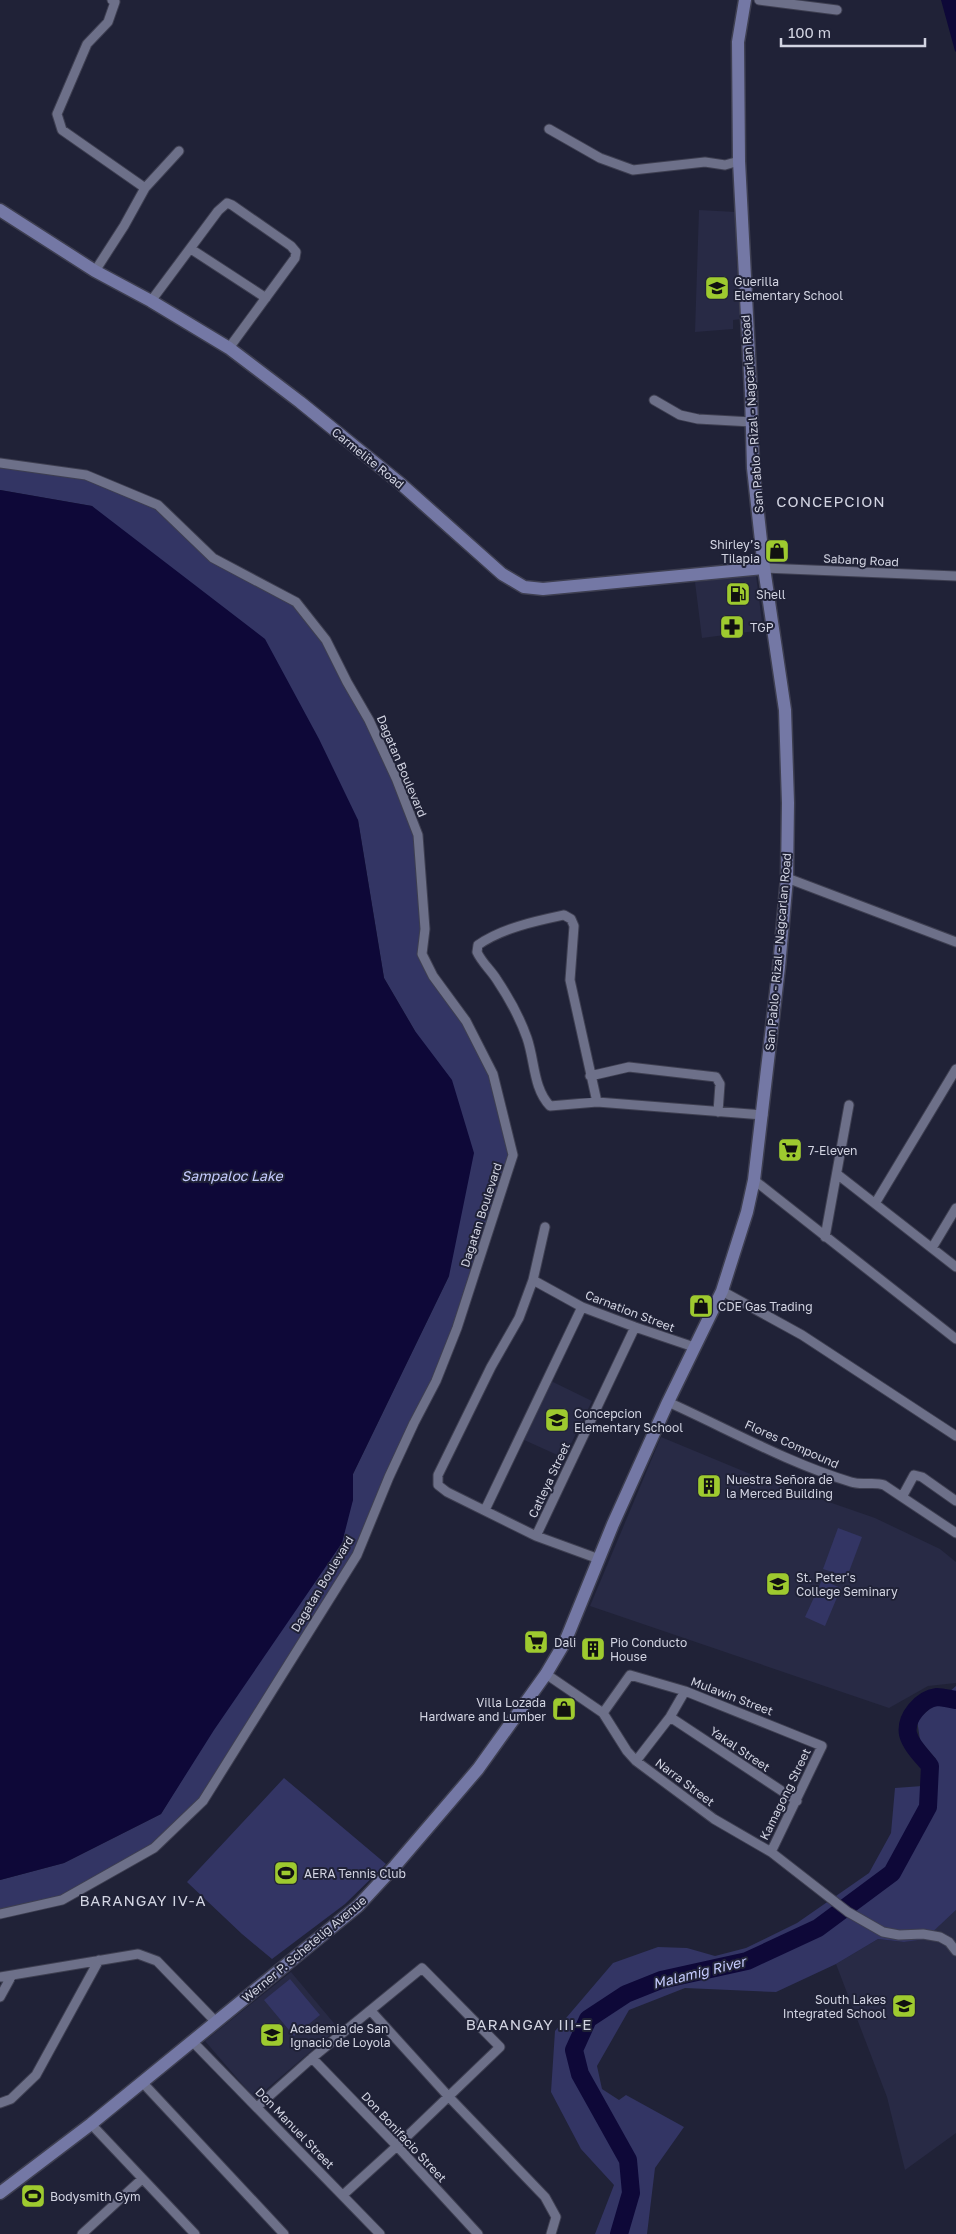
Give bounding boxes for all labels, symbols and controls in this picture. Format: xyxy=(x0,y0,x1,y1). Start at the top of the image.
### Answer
scale bar xyxy=(781,15,925,47)
text: 100 m xyxy=(788,23,831,41)
place label: Guerilla Elementary School xyxy=(734,274,843,303)
school or university icon: Guerilla Elementary School xyxy=(704,275,730,301)
street label: San Pablo - Rizal - Nagcarlan Road xyxy=(738,314,766,514)
street label: Carmelite Road xyxy=(329,424,407,492)
district label: CONCEPCION xyxy=(776,492,886,510)
place label: Shirley’s Tilapia xyxy=(710,537,760,566)
shop icon: Shirley’s Tilapia xyxy=(764,538,790,564)
street label: Sabang Road xyxy=(823,551,899,569)
fuel station icon: Shell xyxy=(725,581,751,607)
place label: Shell xyxy=(756,587,786,602)
pharmacy icon: TGP xyxy=(719,614,745,640)
place label: TGP xyxy=(750,620,774,635)
street label: Dagatan Boulevard xyxy=(374,713,430,819)
street label: San Pablo - Rizal - Nagcarlan Road xyxy=(762,852,794,1052)
supermarket icon: 7-Eleven xyxy=(777,1137,803,1163)
place label: 7-Eleven xyxy=(808,1143,858,1158)
street label: Dagatan Boulevard xyxy=(457,1161,505,1269)
water label: Sampaloc Lake xyxy=(181,1167,284,1184)
street label: Carnation Street xyxy=(583,1287,677,1335)
shop icon: CDE Gas Trading xyxy=(688,1293,714,1319)
place label: CDE Gas Trading xyxy=(718,1299,813,1314)
place label: Concepcion Elementary School xyxy=(574,1406,683,1435)
school or university icon: Concepcion Elementary School xyxy=(544,1407,570,1433)
street label: Flores Compound xyxy=(743,1417,841,1471)
street label: Catleya Street xyxy=(525,1440,573,1520)
place label: Nuestra Señora de la Merced Building xyxy=(726,1472,833,1501)
building icon: Nuestra Señora de la Merced Building xyxy=(696,1473,722,1499)
street label: Dagatan Boulevard xyxy=(287,1533,357,1635)
place label: St. Peter's College Seminary xyxy=(796,1570,898,1599)
school or university icon: St. Peter's College Seminary xyxy=(765,1571,791,1597)
supermarket icon: Dali xyxy=(523,1629,549,1655)
place label: Dali xyxy=(554,1635,576,1650)
place label: Pio Conducto House xyxy=(610,1635,687,1664)
building icon: Pio Conducto House xyxy=(580,1636,606,1662)
street label: Mulawin Street xyxy=(689,1673,775,1719)
place label: Villa Lozada Hardware and Lumber xyxy=(419,1695,546,1724)
shop icon: Villa Lozada Hardware and Lumber xyxy=(551,1696,577,1722)
street label: Yakal Street xyxy=(707,1723,773,1775)
street label: Kamagong Street xyxy=(756,1746,814,1842)
street label: Narra Street xyxy=(652,1755,718,1809)
sports icon: AERA Tennis Club xyxy=(273,1860,299,1886)
place label: AERA Tennis Club xyxy=(304,1866,406,1881)
district label: BARANGAY IV-A xyxy=(79,1891,207,1909)
street label: Werner P. Schetelig Avenue xyxy=(239,1893,369,2005)
water label: Malamig River xyxy=(651,1952,750,1992)
place label: South Lakes Integrated School xyxy=(783,1992,886,2021)
school or university icon: South Lakes Integrated School xyxy=(891,1993,917,2019)
district label: BARANGAY III-E xyxy=(466,2015,592,2033)
place label: Academia de San Ignacio de Loyola xyxy=(290,2021,391,2050)
school or university icon: Academia de San Ignacio de Loyola xyxy=(259,2022,285,2048)
street label: Don Manuel Street xyxy=(252,2084,338,2172)
street label: Don Bonifacio Street xyxy=(358,2089,450,2185)
sports icon: Bodysmith Gym xyxy=(20,2183,46,2209)
place label: Bodysmith Gym xyxy=(50,2189,141,2204)

